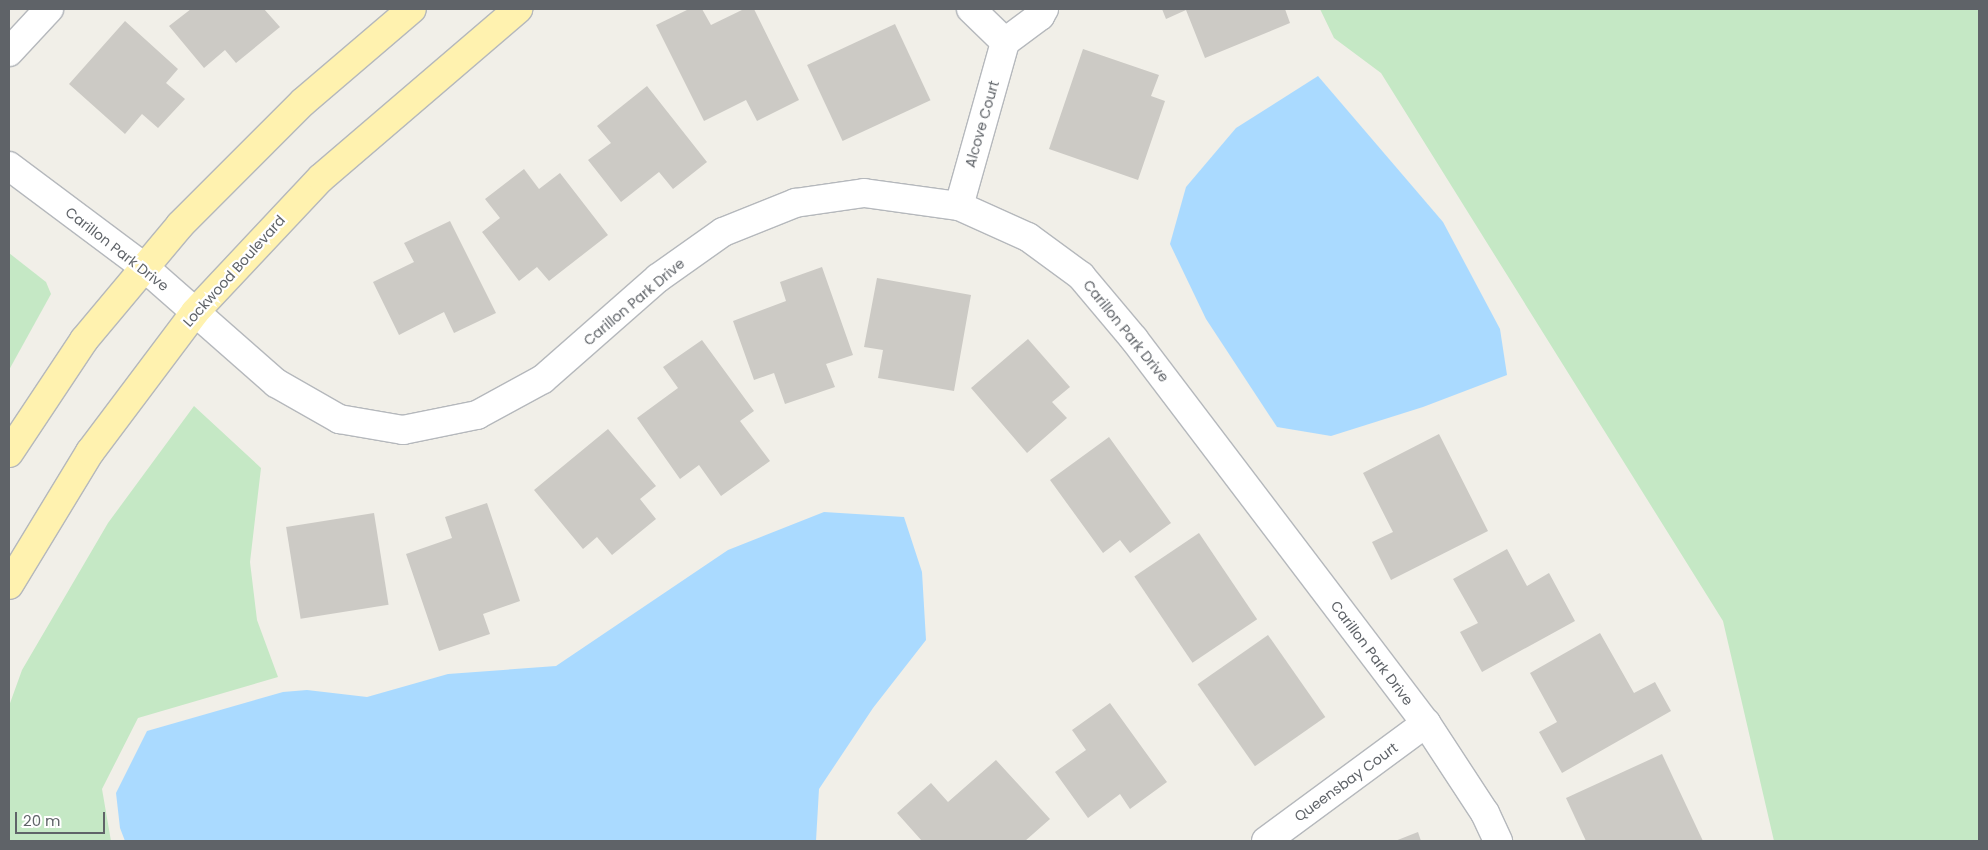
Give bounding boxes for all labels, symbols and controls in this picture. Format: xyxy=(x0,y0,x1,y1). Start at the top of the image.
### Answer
street label: Alcove Court xyxy=(962,79,1002,169)
street label: Carillon Park Drive xyxy=(62,203,172,295)
street label: Lockwood Boulevard xyxy=(180,212,288,330)
street label: Carillon Park Drive xyxy=(580,255,688,349)
street label: Carillon Park Drive xyxy=(1080,277,1172,385)
street label: Carillon Park Drive xyxy=(1327,598,1417,708)
street label: Queensbay Court xyxy=(1291,739,1401,825)
scale bar xyxy=(18,802,108,834)
text: 20 m xyxy=(23,810,61,831)

